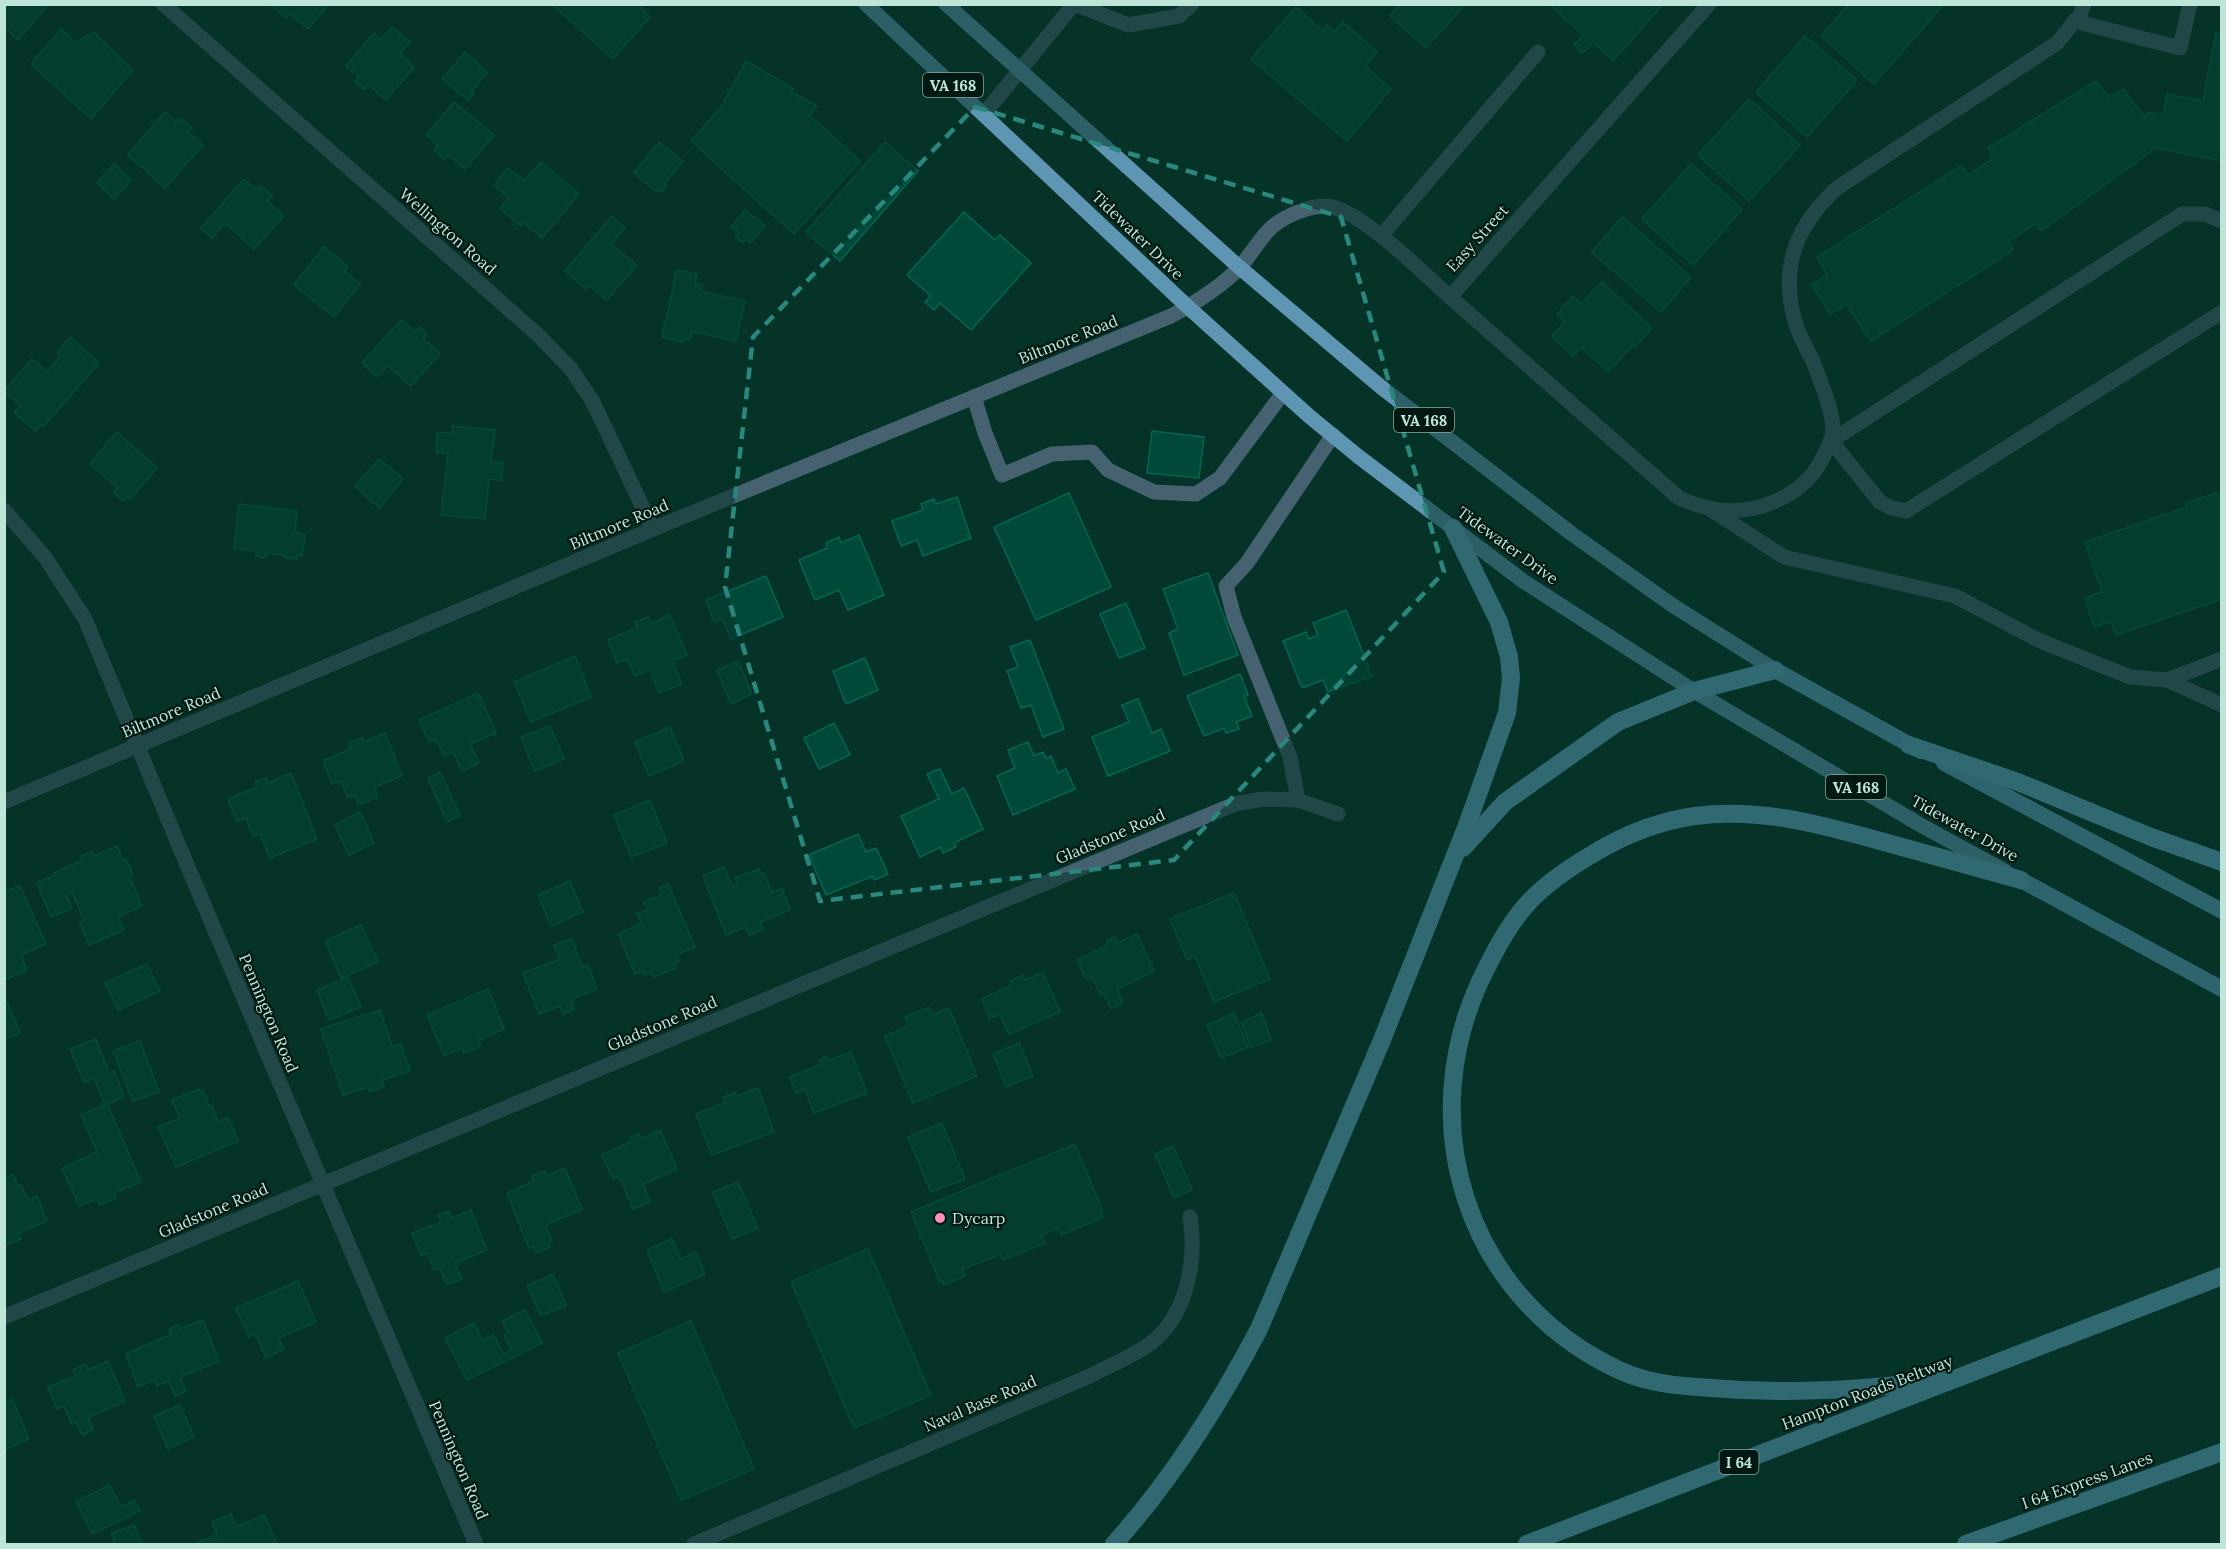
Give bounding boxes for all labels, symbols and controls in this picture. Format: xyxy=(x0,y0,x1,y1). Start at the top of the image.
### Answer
road number: VA 168 xyxy=(923,73,983,97)
street label: Wellington Road xyxy=(395,183,501,279)
street label: Tidewater Drive xyxy=(1088,186,1188,284)
street label: Easy Street xyxy=(1442,200,1513,276)
street label: Biltmore Road xyxy=(1015,310,1121,368)
road number: VA 168 xyxy=(1394,408,1454,432)
street label: Biltmore Road xyxy=(567,494,672,554)
street label: Tidewater Drive xyxy=(1454,502,1563,588)
street label: Biltmore Road xyxy=(119,682,224,742)
road number: VA 168 xyxy=(1826,775,1886,799)
street label: Tidewater Drive xyxy=(1908,790,2022,866)
street label: Gladstone Road xyxy=(1052,804,1168,868)
street label: Pennington Road xyxy=(235,951,303,1076)
street label: Gladstone Road xyxy=(604,991,720,1055)
street label: Gladstone Road xyxy=(155,1178,271,1242)
place label: Dycarp xyxy=(952,1208,1005,1228)
marker: Dycarp xyxy=(933,1211,947,1225)
street label: Hampton Roads Beltway xyxy=(1779,1350,1956,1434)
street label: Naval Base Road xyxy=(921,1370,1040,1436)
street label: Pennington Road xyxy=(425,1398,493,1523)
street label: I 64 Express Lanes xyxy=(2019,1447,2155,1513)
road number: I 64 xyxy=(1720,1450,1758,1474)

